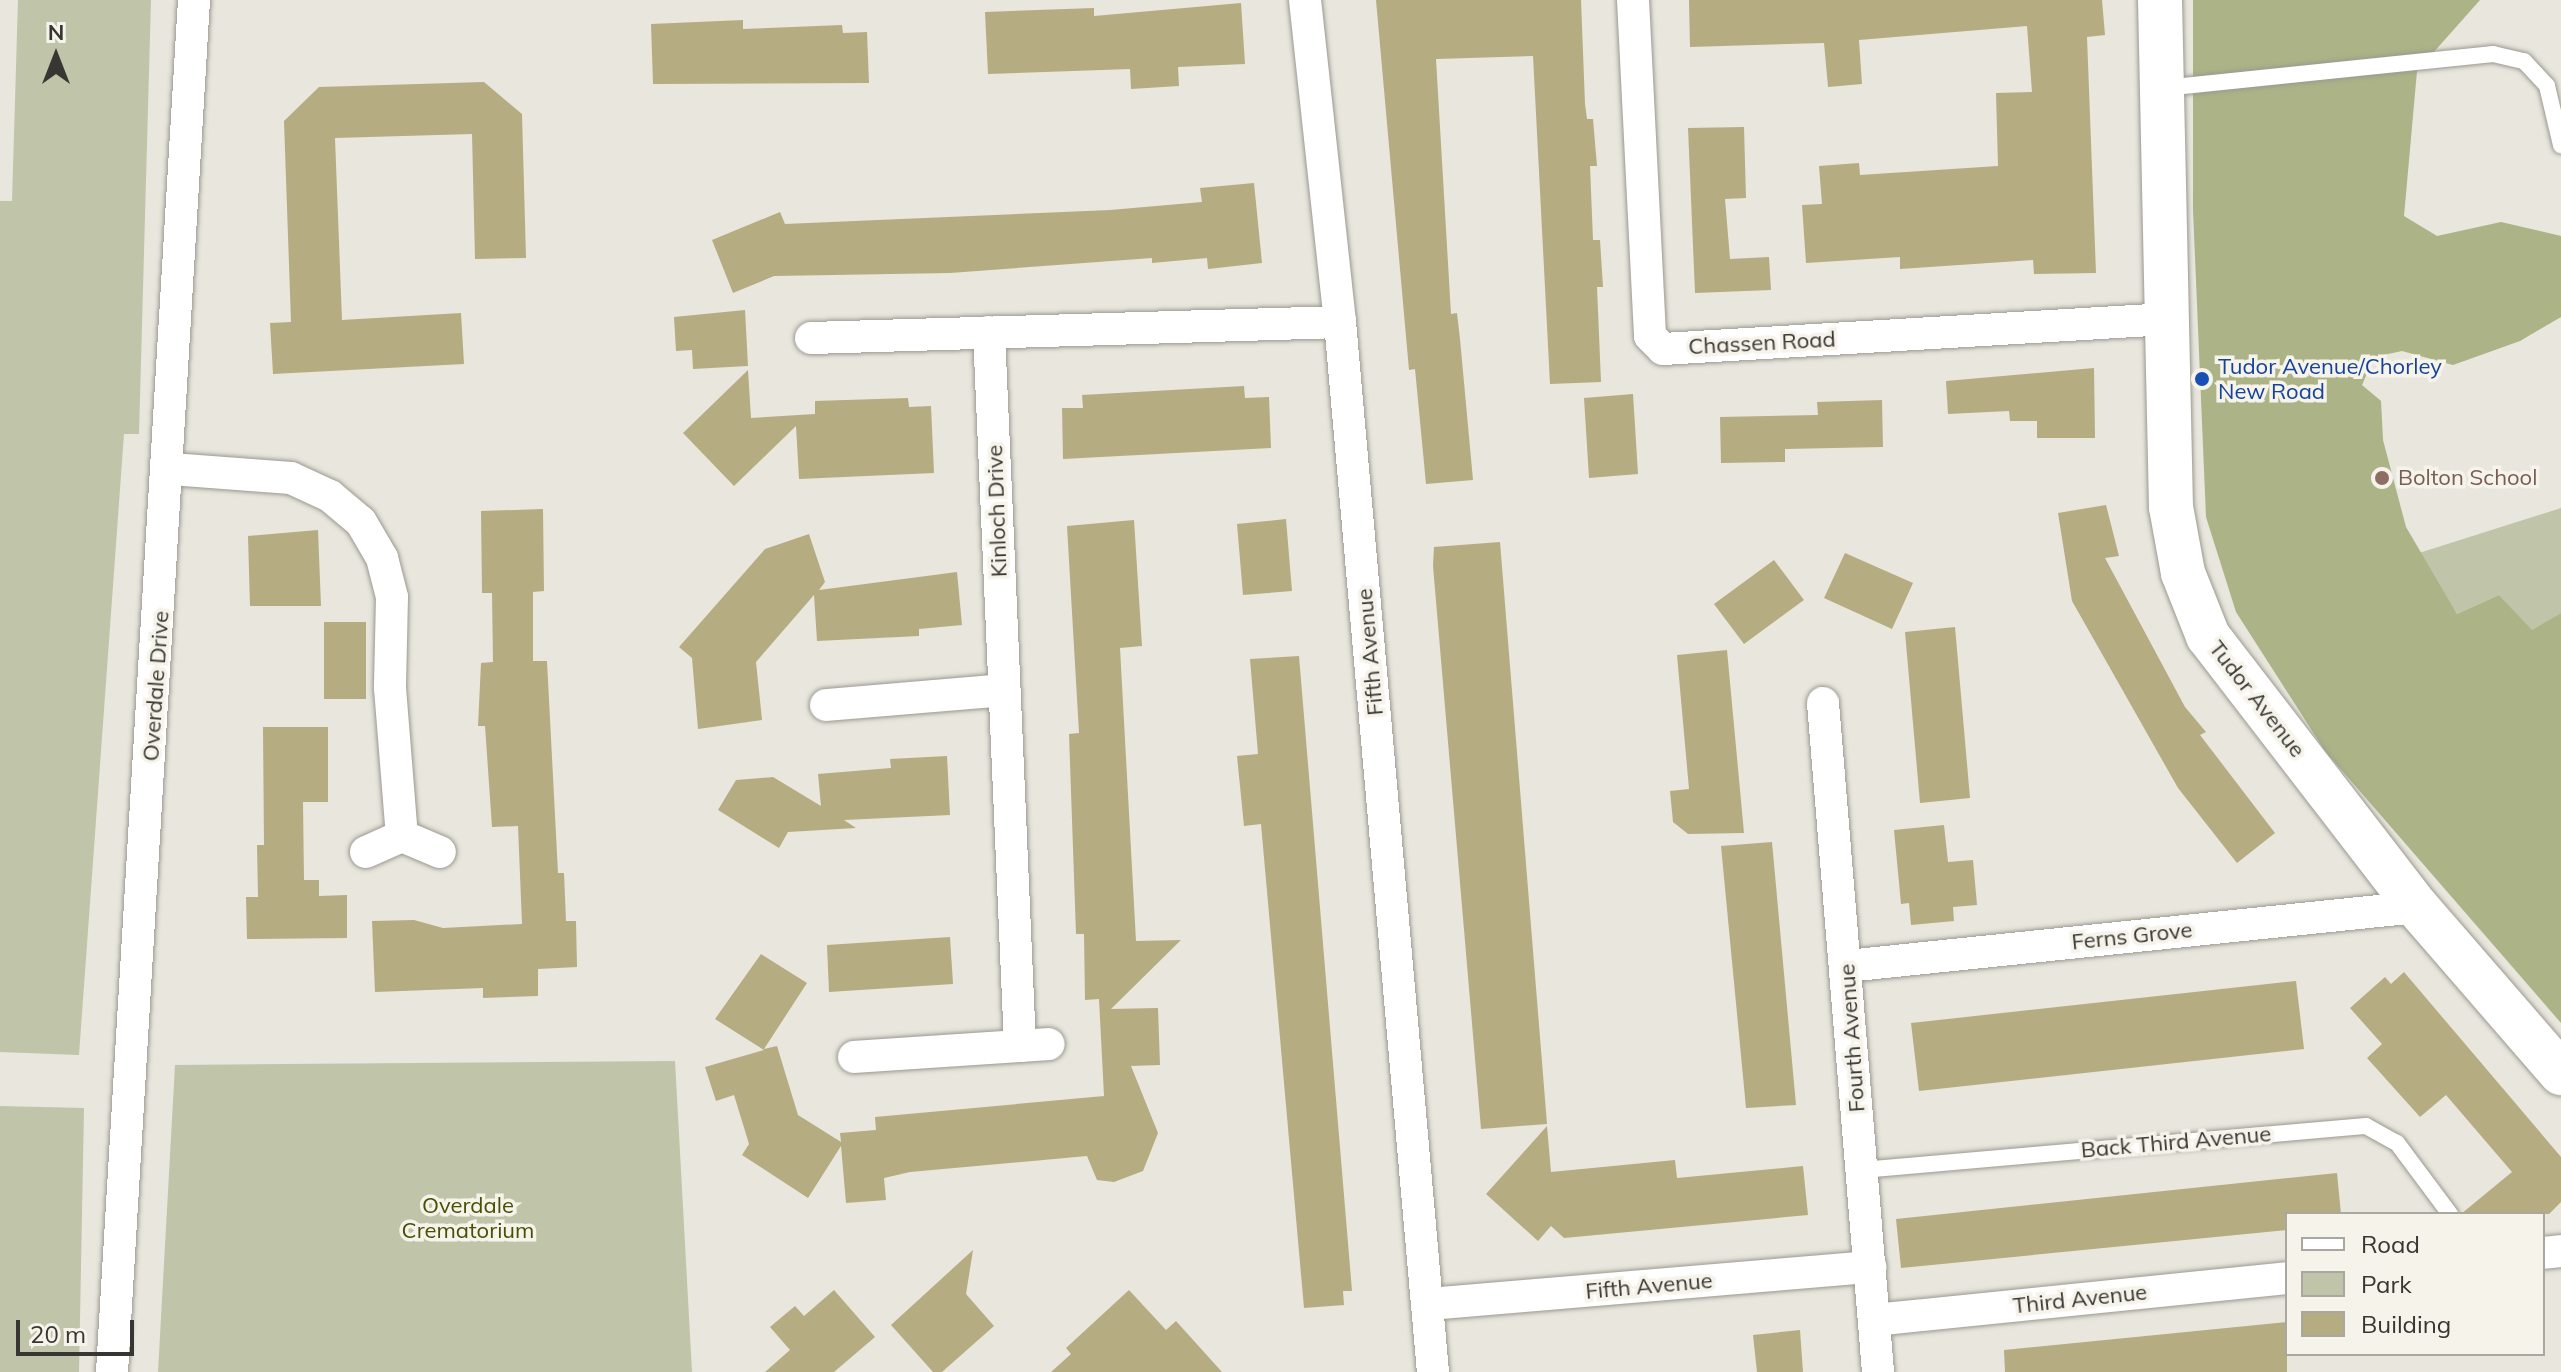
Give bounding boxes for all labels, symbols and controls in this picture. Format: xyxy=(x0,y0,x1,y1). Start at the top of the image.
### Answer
north arrow xyxy=(16,16,96,96)
text: N xyxy=(48,18,64,46)
street label: Chassen Road xyxy=(1688,326,1836,360)
place label: Tudor Avenue/Chorley New Road xyxy=(2218,353,2442,404)
marker: Tudor Avenue/Chorley New Road xyxy=(2193,370,2211,388)
street label: Kinloch Drive xyxy=(981,444,1013,578)
place label: Bolton School xyxy=(2398,465,2537,491)
marker: Bolton School xyxy=(2373,469,2391,487)
street label: Fifth Avenue xyxy=(1351,587,1389,717)
street label: Overdale Drive xyxy=(138,610,174,762)
street label: Tudor Avenue xyxy=(2203,636,2311,762)
street label: Ferns Grove xyxy=(2070,917,2194,955)
street label: Fourth Avenue xyxy=(1834,963,1870,1113)
street label: Back Third Avenue xyxy=(2080,1121,2272,1163)
park label: Overdale Crematorium xyxy=(402,1192,534,1244)
legend xyxy=(2285,1212,2545,1356)
text: Road xyxy=(2361,1229,2420,1259)
street label: Fifth Avenue xyxy=(1584,1267,1714,1305)
text: Park xyxy=(2361,1269,2412,1299)
street label: Third Avenue xyxy=(2012,1279,2148,1319)
scale bar xyxy=(20,1304,138,1354)
text: Building xyxy=(2361,1309,2451,1339)
text: 20 m xyxy=(30,1319,86,1349)

